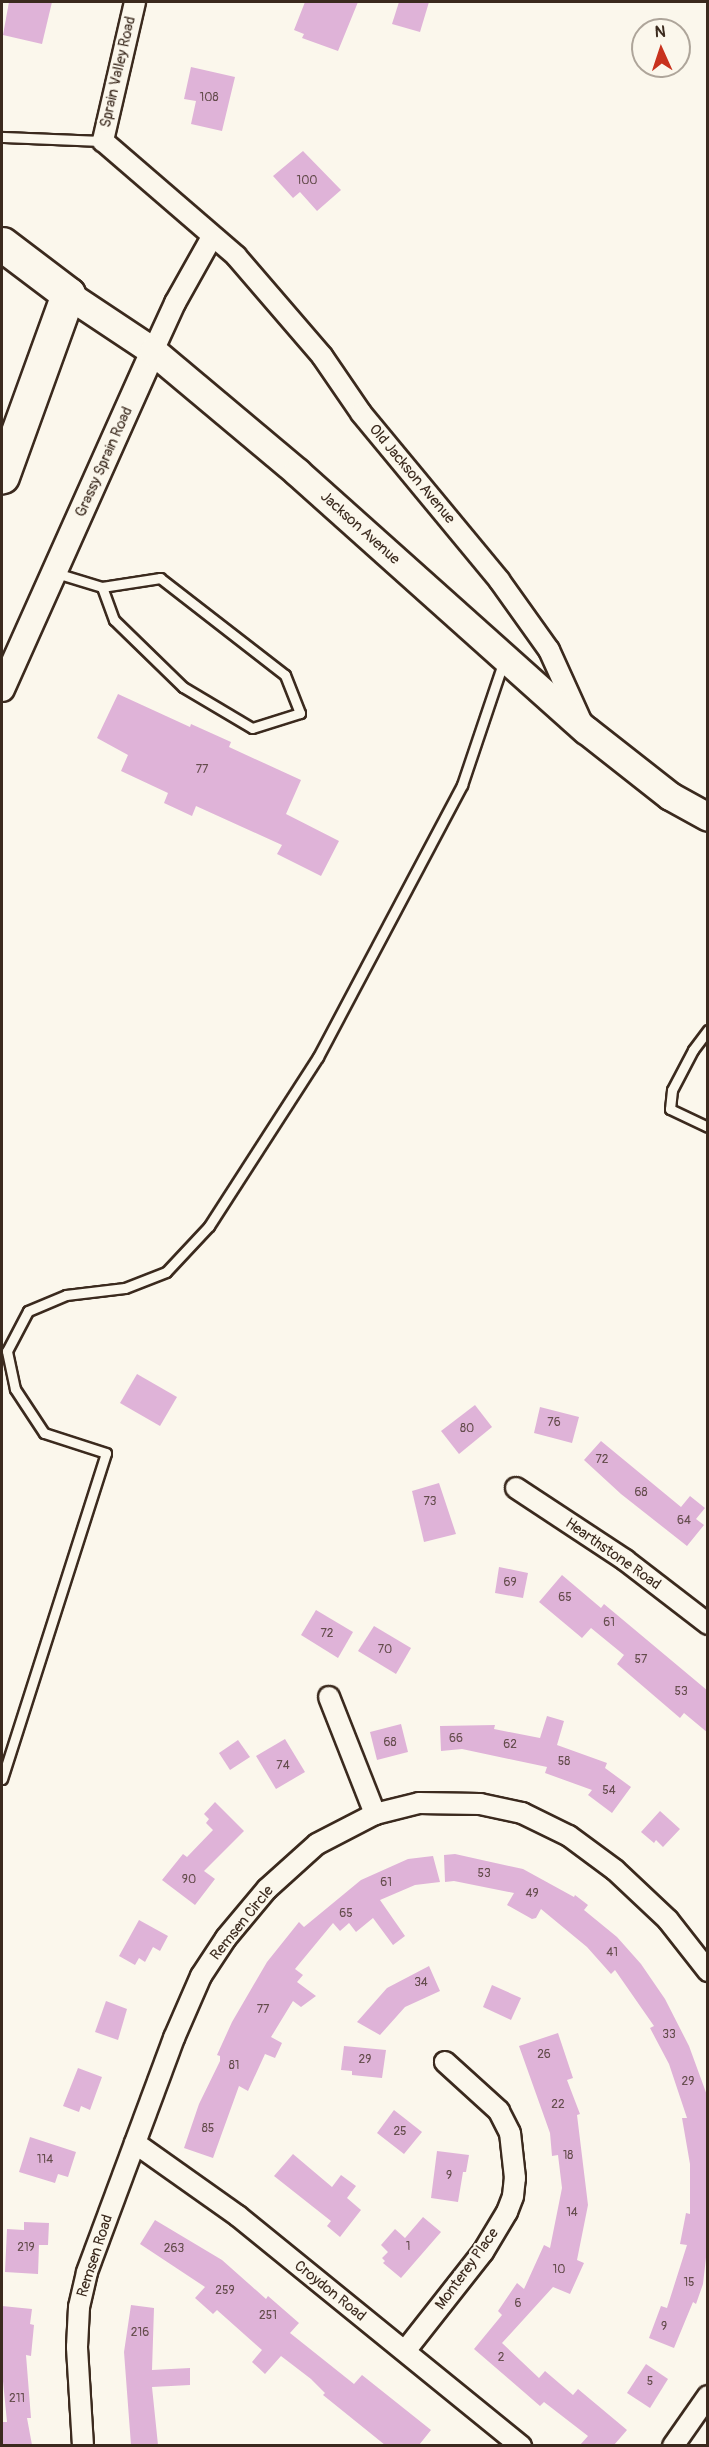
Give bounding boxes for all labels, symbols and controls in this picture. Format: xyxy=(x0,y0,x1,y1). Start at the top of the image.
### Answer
street label: Sprain Valley Road xyxy=(96,15,140,129)
north arrow xyxy=(631,18,691,78)
text: N xyxy=(654,22,666,42)
house number: 108 xyxy=(200,91,218,105)
house number: 100 xyxy=(296,174,318,188)
street label: Grassy Sprain Road xyxy=(72,404,136,520)
street label: Old Jackson Avenue xyxy=(365,421,459,527)
street label: Jackson Avenue xyxy=(317,488,403,568)
house number: 77 xyxy=(196,763,208,777)
house number: 76 xyxy=(547,1416,561,1430)
house number: 80 xyxy=(460,1422,474,1436)
house number: 72 xyxy=(595,1453,609,1467)
house number: 68 xyxy=(634,1486,648,1500)
house number: 73 xyxy=(423,1495,437,1509)
street label: Hearthstone Road xyxy=(562,1514,664,1594)
house number: 64 xyxy=(677,1514,691,1528)
house number: 69 xyxy=(503,1576,517,1590)
house number: 65 xyxy=(558,1591,572,1605)
house number: 61 xyxy=(603,1616,615,1630)
house number: 72 xyxy=(320,1627,334,1641)
house number: 70 xyxy=(378,1643,392,1657)
house number: 57 xyxy=(635,1653,647,1667)
house number: 53 xyxy=(674,1685,688,1699)
house number: 66 xyxy=(449,1732,463,1746)
house number: 68 xyxy=(383,1736,397,1750)
house number: 62 xyxy=(503,1738,517,1752)
house number: 58 xyxy=(558,1755,570,1769)
house number: 74 xyxy=(276,1759,290,1773)
house number: 54 xyxy=(602,1784,616,1798)
house number: 53 xyxy=(477,1867,491,1881)
house number: 90 xyxy=(182,1873,196,1887)
house number: 61 xyxy=(380,1876,392,1890)
street label: Remsen Circle xyxy=(207,1882,277,1964)
house number: 49 xyxy=(525,1887,539,1901)
house number: 65 xyxy=(339,1907,353,1921)
house number: 41 xyxy=(606,1946,618,1960)
house number: 34 xyxy=(414,1976,428,1990)
house number: 77 xyxy=(257,2003,269,2017)
house number: 33 xyxy=(662,2028,676,2042)
house number: 26 xyxy=(537,2048,551,2062)
house number: 29 xyxy=(359,2053,371,2067)
house number: 81 xyxy=(229,2059,239,2073)
house number: 29 xyxy=(682,2075,694,2089)
house number: 22 xyxy=(551,2098,565,2112)
house number: 85 xyxy=(202,2122,214,2136)
house number: 25 xyxy=(393,2125,407,2139)
house number: 18 xyxy=(563,2149,573,2163)
house number: 114 xyxy=(37,2153,53,2167)
house number: 9 xyxy=(446,2169,452,2183)
house number: 14 xyxy=(566,2206,578,2220)
street label: Remsen Road xyxy=(73,2212,117,2300)
street label: Monterey Place xyxy=(431,2225,503,2313)
house number: 1 xyxy=(406,2240,410,2254)
house number: 219 xyxy=(17,2241,35,2255)
house number: 263 xyxy=(164,2242,184,2256)
street label: Croydon Road xyxy=(291,2257,369,2325)
house number: 10 xyxy=(553,2263,565,2277)
house number: 15 xyxy=(683,2276,695,2290)
house number: 259 xyxy=(215,2284,235,2298)
house number: 6 xyxy=(515,2297,521,2311)
house number: 251 xyxy=(259,2309,277,2323)
house number: 9 xyxy=(661,2320,667,2334)
house number: 216 xyxy=(131,2326,149,2340)
house number: 2 xyxy=(498,2351,504,2365)
house number: 5 xyxy=(647,2375,653,2389)
house number: 211 xyxy=(9,2392,25,2406)

